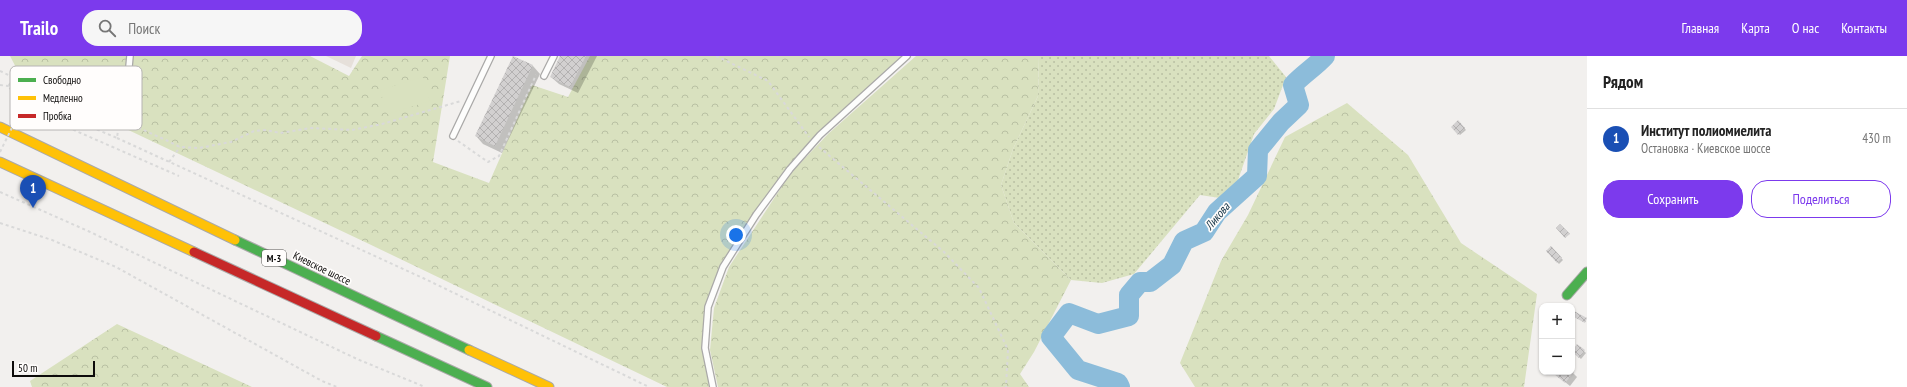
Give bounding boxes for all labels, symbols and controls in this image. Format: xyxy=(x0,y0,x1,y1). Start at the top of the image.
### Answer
search box xyxy=(82,10,362,46)
text: Trailo xyxy=(20,16,58,40)
icon: search xyxy=(96,17,118,39)
text: Поиск xyxy=(128,19,160,38)
text: Главная xyxy=(1681,19,1719,37)
text: Карта xyxy=(1741,19,1770,37)
text: О нас xyxy=(1792,19,1819,37)
text: Контакты xyxy=(1841,19,1887,37)
legend xyxy=(10,66,142,130)
text: Рядом xyxy=(1603,71,1643,93)
text: Свободно xyxy=(43,73,81,87)
text: Медленно xyxy=(43,91,83,105)
text: Пробка xyxy=(43,109,72,123)
text: Институт полиомиелита xyxy=(1641,121,1771,140)
text: 1 xyxy=(1613,130,1619,147)
text: 430 m xyxy=(1862,130,1891,147)
text: Остановка · Киевское шоссе xyxy=(1641,140,1771,157)
pin: 1 xyxy=(20,175,46,208)
button: Сохранить xyxy=(1603,180,1743,218)
button: Поделиться xyxy=(1751,180,1891,218)
water label: Ликова xyxy=(1201,199,1233,233)
your location xyxy=(726,225,746,245)
street label: Киевское шоссе xyxy=(291,248,353,288)
road number: М-3 xyxy=(262,250,286,266)
map controls xyxy=(1539,303,1575,375)
button: + xyxy=(1539,303,1575,339)
button: − xyxy=(1539,339,1575,375)
scale bar xyxy=(12,359,95,378)
text: 50 m xyxy=(18,361,37,375)

